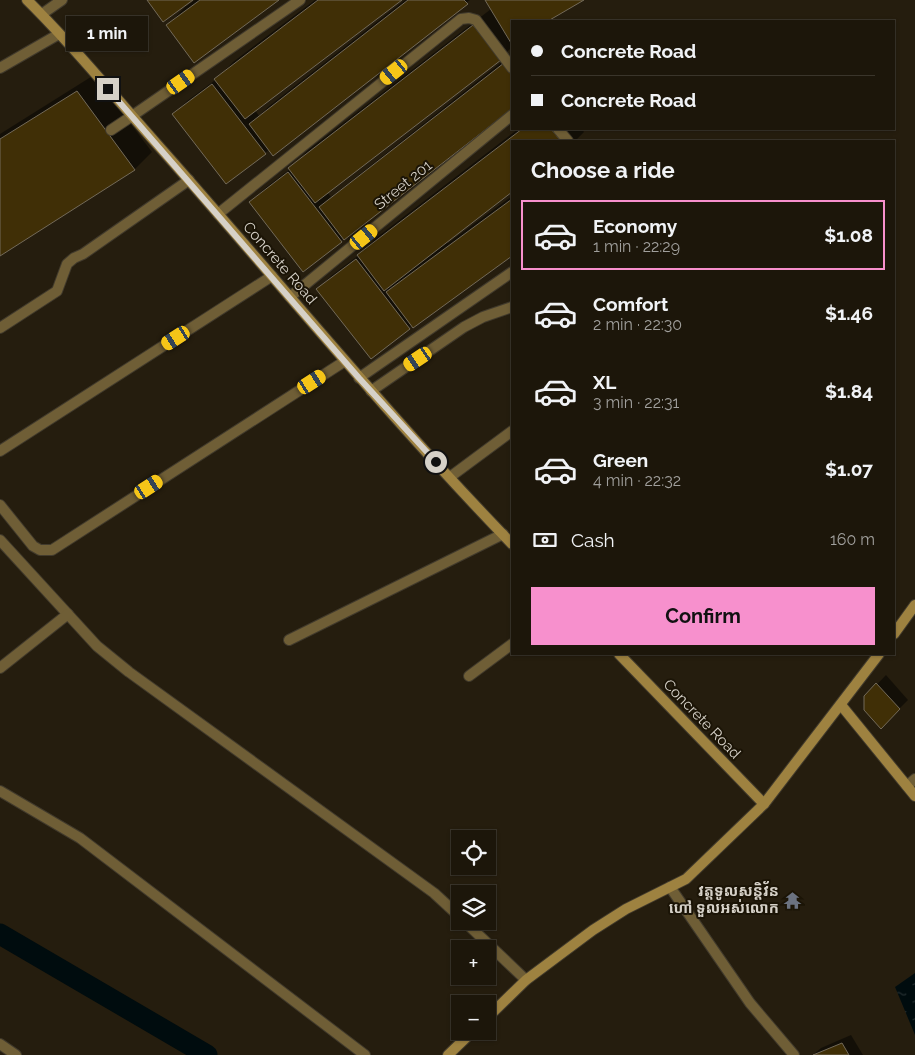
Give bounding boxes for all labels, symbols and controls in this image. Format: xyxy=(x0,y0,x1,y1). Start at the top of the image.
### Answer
callout: 1 min xyxy=(67,17,149,52)
text: 1 min xyxy=(87,24,127,43)
text: Concrete Road xyxy=(561,40,696,62)
car xyxy=(377,57,410,87)
car xyxy=(164,67,197,97)
route end xyxy=(97,78,119,100)
text: Concrete Road xyxy=(561,89,696,111)
street label: Street 201 xyxy=(371,156,436,214)
text: Choose a ride xyxy=(531,157,675,183)
icon: car xyxy=(533,213,578,258)
text: Economy xyxy=(593,215,677,237)
street label: Concrete Road xyxy=(239,218,321,308)
car xyxy=(347,222,380,252)
text: $1.08 xyxy=(824,224,873,246)
text: 1 min · 22:29 xyxy=(593,237,680,256)
icon: car xyxy=(533,291,578,336)
text: Comfort xyxy=(593,293,668,315)
text: $1.46 xyxy=(825,302,873,324)
text: 2 min · 22:30 xyxy=(593,315,682,334)
car xyxy=(159,324,192,352)
car xyxy=(401,344,434,374)
car xyxy=(295,368,328,396)
icon: car xyxy=(533,369,578,414)
text: XL xyxy=(593,371,616,393)
text: $1.84 xyxy=(825,380,873,402)
text: 3 min · 22:31 xyxy=(593,393,679,412)
icon: car xyxy=(533,447,578,492)
text: Green xyxy=(593,449,648,471)
route start xyxy=(425,451,447,473)
text: $1.07 xyxy=(825,458,873,480)
text: 4 min · 22:32 xyxy=(593,471,681,490)
car xyxy=(132,473,165,501)
icon: cash xyxy=(531,526,559,554)
text: Cash xyxy=(571,529,615,551)
text: 160 m xyxy=(830,530,875,549)
button: Confirm xyxy=(531,587,875,645)
street label: Concrete Road xyxy=(660,676,744,762)
map controls xyxy=(451,830,496,1040)
button: locate xyxy=(451,830,496,875)
place label: វត្តទូលសន្តិវ័ន ហៅ ទួលអស់លោក xyxy=(669,880,779,917)
button: layers xyxy=(451,885,496,930)
temple icon: វត្តទូលសន្តិវ័ន ហៅ ទួលអស់លោក xyxy=(783,890,803,910)
button: + xyxy=(451,940,496,985)
button: − xyxy=(451,995,496,1040)

